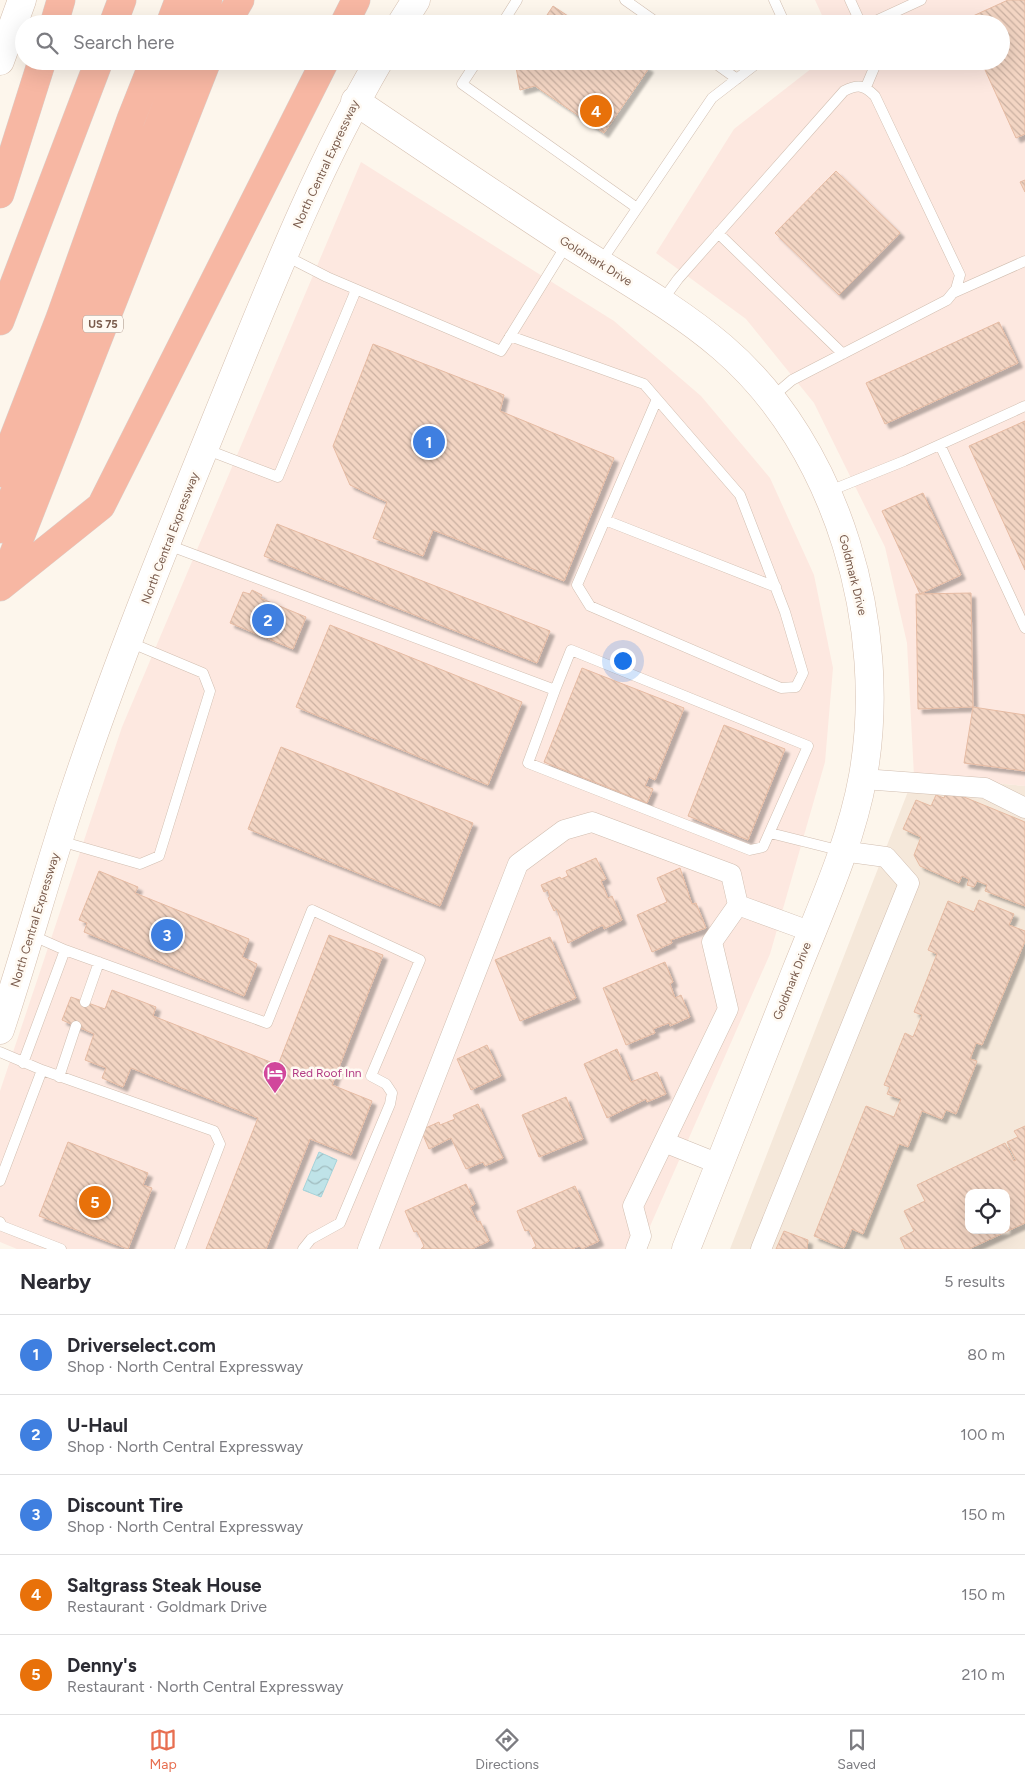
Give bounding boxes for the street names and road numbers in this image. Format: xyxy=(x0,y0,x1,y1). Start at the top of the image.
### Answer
street label: North Central Expressway xyxy=(290,97,362,230)
street label: Goldmark Drive xyxy=(557,233,635,289)
road number: US 75 xyxy=(83,316,123,332)
street label: North Central Expressway xyxy=(138,469,202,606)
street label: Goldmark Drive xyxy=(836,533,870,617)
street label: North Central Expressway xyxy=(8,850,62,989)
street label: Goldmark Drive xyxy=(770,940,814,1022)

